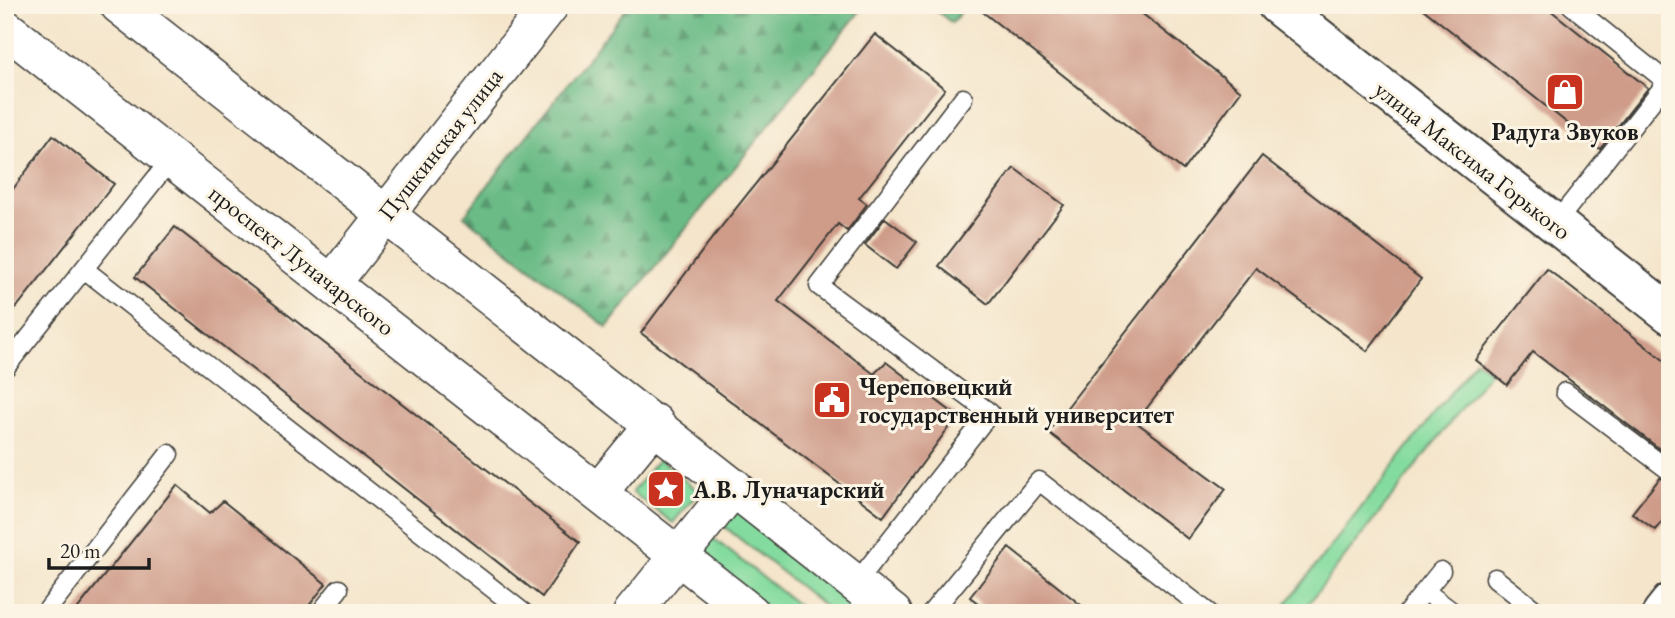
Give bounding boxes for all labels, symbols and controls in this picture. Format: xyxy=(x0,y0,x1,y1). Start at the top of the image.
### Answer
street label: Пушкинская улица xyxy=(371,61,510,227)
shop icon: Радуга Звуков xyxy=(1544,71,1586,113)
street label: улица Максима Горького xyxy=(1368,74,1578,247)
place label: Радуга Звуков xyxy=(1491,116,1639,148)
street label: проспект Луначарского xyxy=(203,178,401,342)
place label: Череповецкий государственный университет xyxy=(859,371,1174,431)
public building icon: Череповецкий государственный университет xyxy=(811,379,853,421)
place icon: А.В. Луначарский xyxy=(645,468,687,510)
place label: А.В. Луначарский xyxy=(692,474,884,506)
scale bar xyxy=(49,527,149,571)
text: 20 m xyxy=(60,537,101,564)

